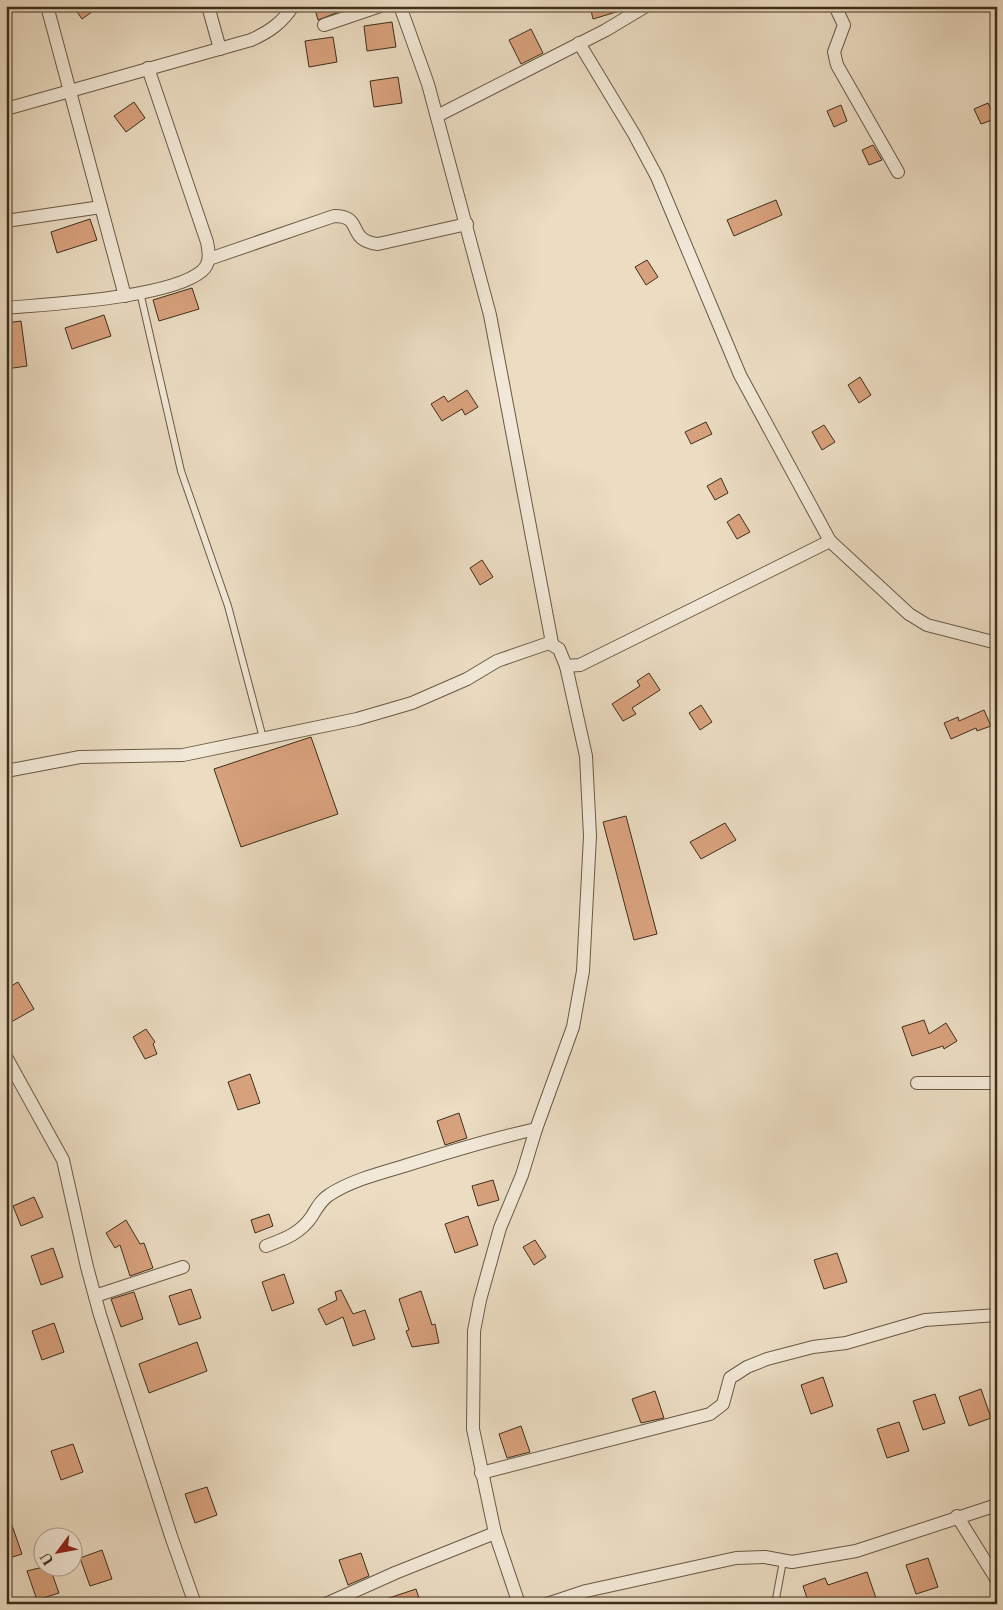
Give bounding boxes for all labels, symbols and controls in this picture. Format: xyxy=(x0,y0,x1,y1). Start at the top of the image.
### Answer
north arrow xyxy=(32,1528,82,1578)
text: U xyxy=(36,1549,58,1568)

